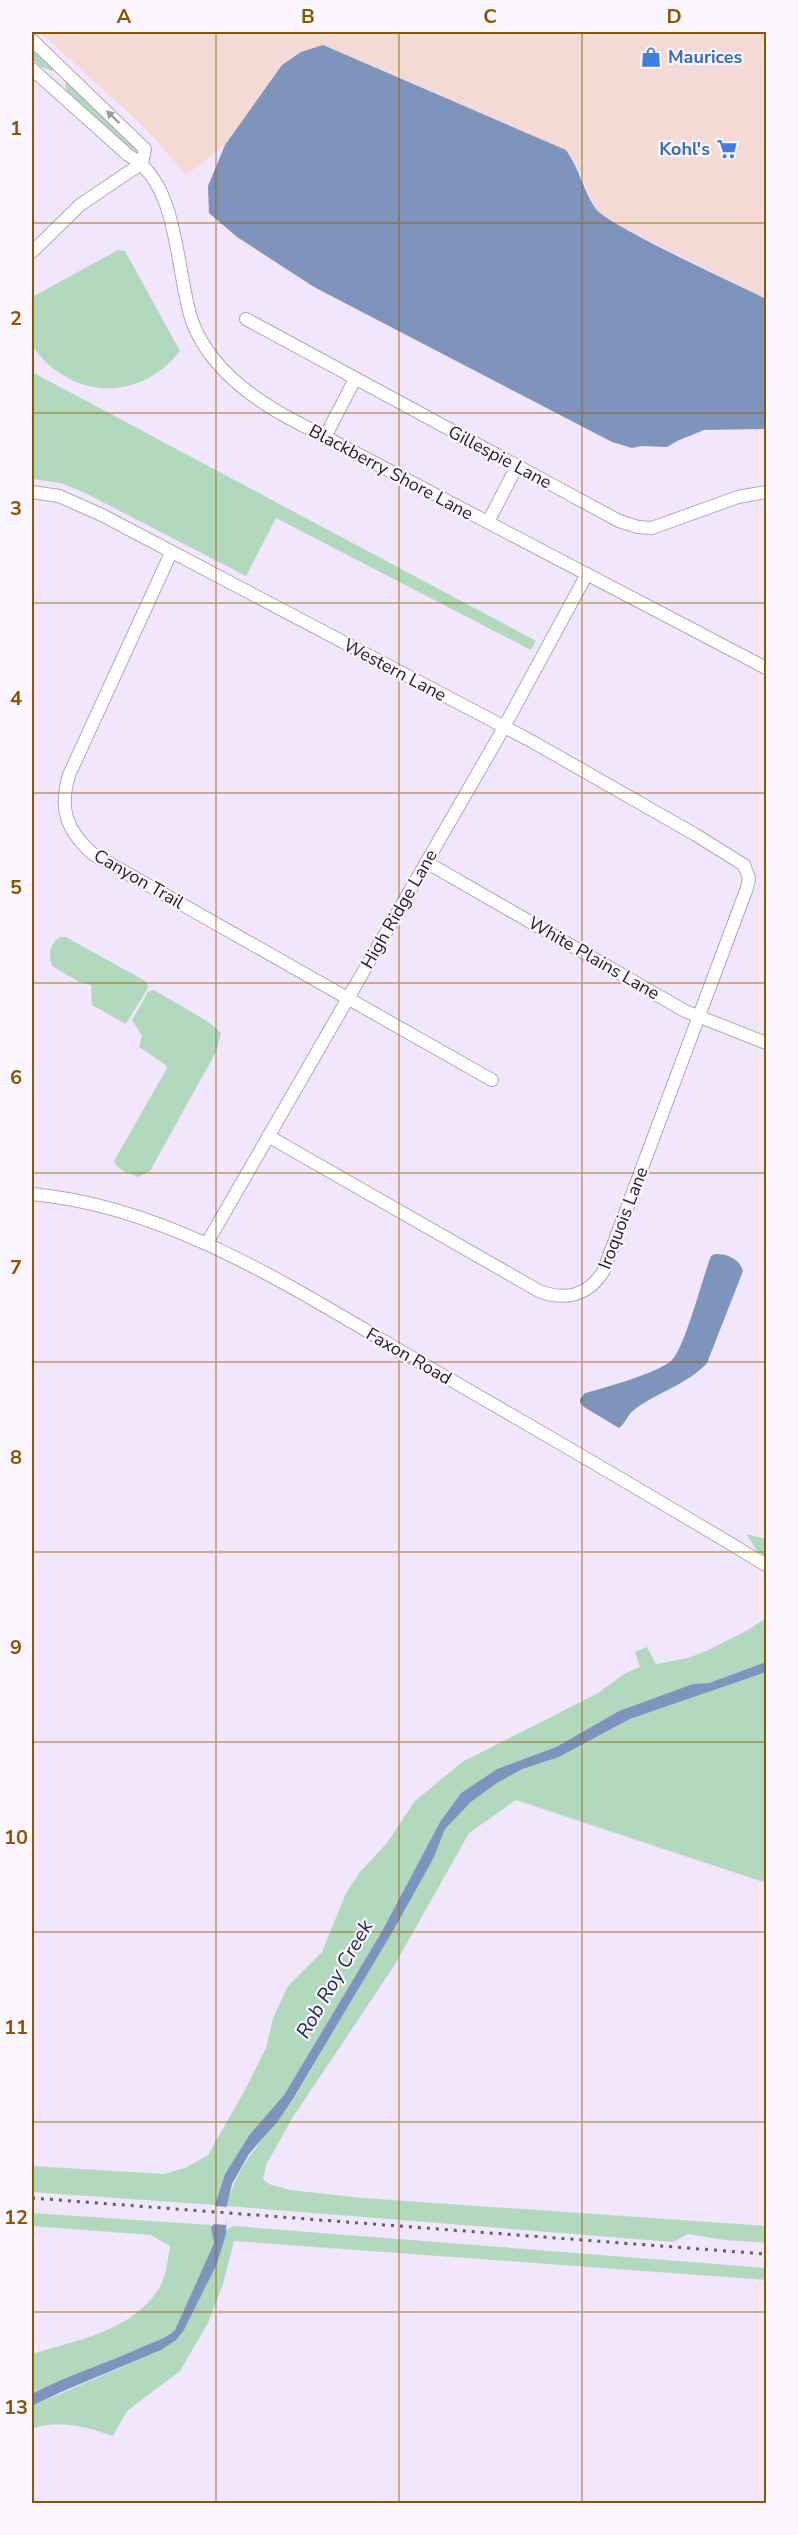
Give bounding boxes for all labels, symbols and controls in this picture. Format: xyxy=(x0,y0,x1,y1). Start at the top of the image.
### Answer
text: A xyxy=(117,3,132,30)
text: B xyxy=(301,3,315,30)
text: C xyxy=(483,3,497,30)
text: D xyxy=(666,3,682,30)
shop icon: Maurices xyxy=(639,45,663,69)
place label: Maurices xyxy=(668,45,743,69)
one-way arrow xyxy=(107,111,121,125)
text: 1 xyxy=(10,115,22,142)
place label: Kohl's xyxy=(659,137,710,161)
supermarket icon: Kohl's xyxy=(715,137,739,161)
text: 2 xyxy=(10,305,22,332)
street label: Blackberry Shore Lane xyxy=(305,419,477,525)
street label: Gillespie Lane xyxy=(444,420,556,494)
text: 3 xyxy=(10,495,22,522)
street label: Western Lane xyxy=(339,633,451,707)
text: 4 xyxy=(10,685,22,712)
street label: Canyon Trail xyxy=(90,844,189,915)
street label: High Ridge Lane xyxy=(355,845,443,973)
text: 5 xyxy=(10,874,22,901)
street label: White Plains Lane xyxy=(524,911,664,1005)
text: 6 xyxy=(10,1064,22,1091)
street label: Iroquois Lane xyxy=(592,1163,654,1273)
text: 7 xyxy=(10,1254,22,1281)
street label: Faxon Road xyxy=(362,1322,456,1390)
text: 8 xyxy=(10,1444,22,1471)
text: 9 xyxy=(10,1634,22,1661)
text: 10 xyxy=(4,1824,28,1851)
water label: Rob Roy Creek xyxy=(290,1914,380,2043)
text: 11 xyxy=(4,2014,28,2041)
text: 12 xyxy=(4,2204,28,2231)
text: 13 xyxy=(4,2394,28,2421)

